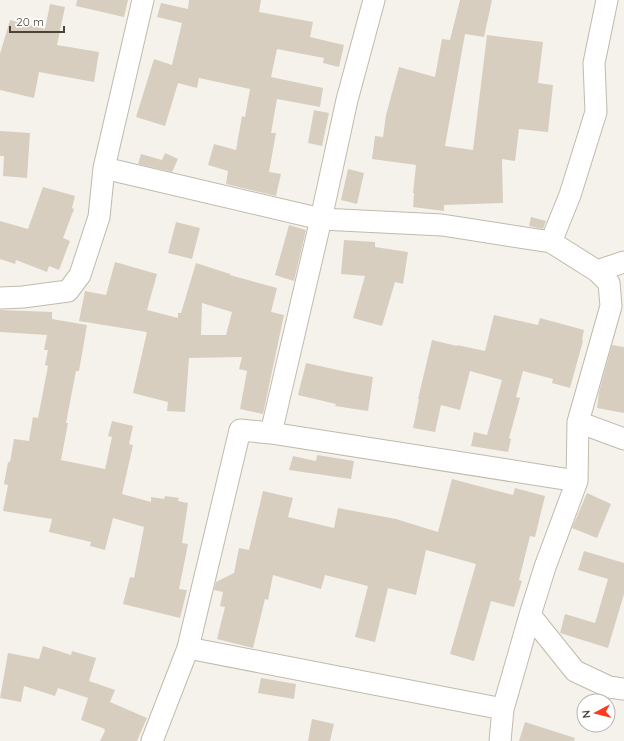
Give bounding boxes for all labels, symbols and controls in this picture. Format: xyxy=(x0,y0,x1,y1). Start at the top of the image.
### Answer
scale bar xyxy=(10,8,64,34)
text: 20 m xyxy=(16,14,44,29)
north arrow xyxy=(576,693,616,733)
text: N xyxy=(579,709,594,719)

